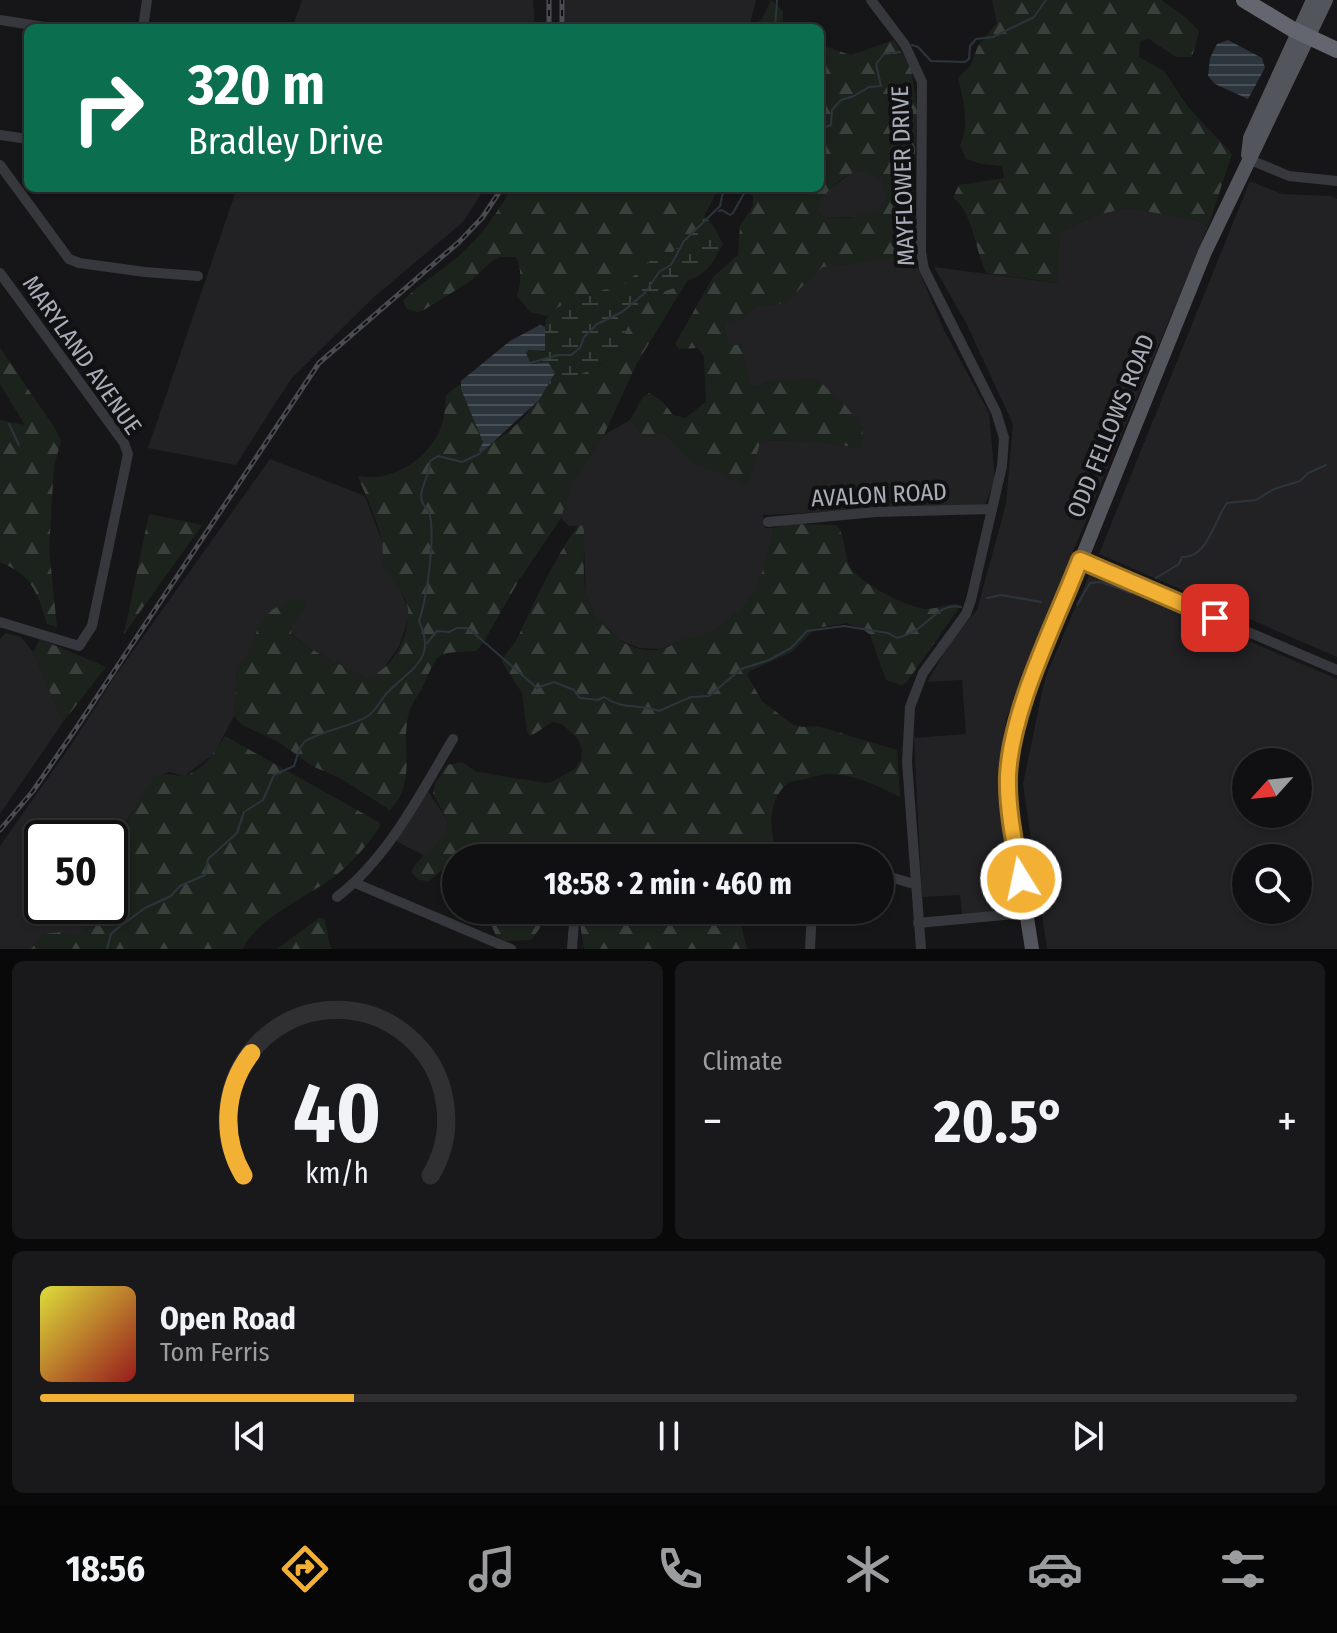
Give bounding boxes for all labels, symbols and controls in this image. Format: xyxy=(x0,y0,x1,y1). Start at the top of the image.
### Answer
text: 320 m xyxy=(188,52,325,119)
icon: right xyxy=(56,56,160,160)
street label: MAYFLOWER DRIVE xyxy=(886,85,920,267)
text: Bradley Drive xyxy=(188,120,384,164)
street label: MARYLAND AVENUE xyxy=(17,270,147,440)
street label: ODD FELLOWS ROAD xyxy=(1061,330,1161,522)
street label: AVALON ROAD xyxy=(810,477,948,513)
pin xyxy=(1181,584,1249,652)
icon: arrive xyxy=(1193,596,1237,640)
north arrow xyxy=(1232,748,1312,828)
map controls xyxy=(1232,748,1312,924)
speed limit sign: 50 xyxy=(24,820,128,924)
position arrow xyxy=(979,837,1063,921)
button: search xyxy=(1232,844,1312,924)
text: 18:58 · 2 min · 460 m xyxy=(544,866,792,902)
text: Climate xyxy=(703,1046,783,1077)
text: 40 xyxy=(293,1064,381,1164)
text: 20.5° xyxy=(934,1086,1066,1158)
text: − xyxy=(703,1095,722,1148)
text: + xyxy=(1277,1095,1297,1148)
text: km/h xyxy=(305,1156,369,1191)
text: Open Road xyxy=(160,1301,296,1337)
text: Tom Ferris xyxy=(160,1337,270,1368)
icon: previous xyxy=(228,1414,272,1458)
icon: pause xyxy=(647,1414,691,1458)
icon: next xyxy=(1066,1414,1110,1458)
icon: directions xyxy=(277,1541,333,1597)
icon: music xyxy=(464,1541,520,1597)
icon: phone xyxy=(652,1541,708,1597)
icon: climate xyxy=(840,1541,896,1597)
icon: car xyxy=(1027,1541,1083,1597)
icon: filters xyxy=(1215,1541,1271,1597)
text: 18:56 xyxy=(66,1547,145,1591)

